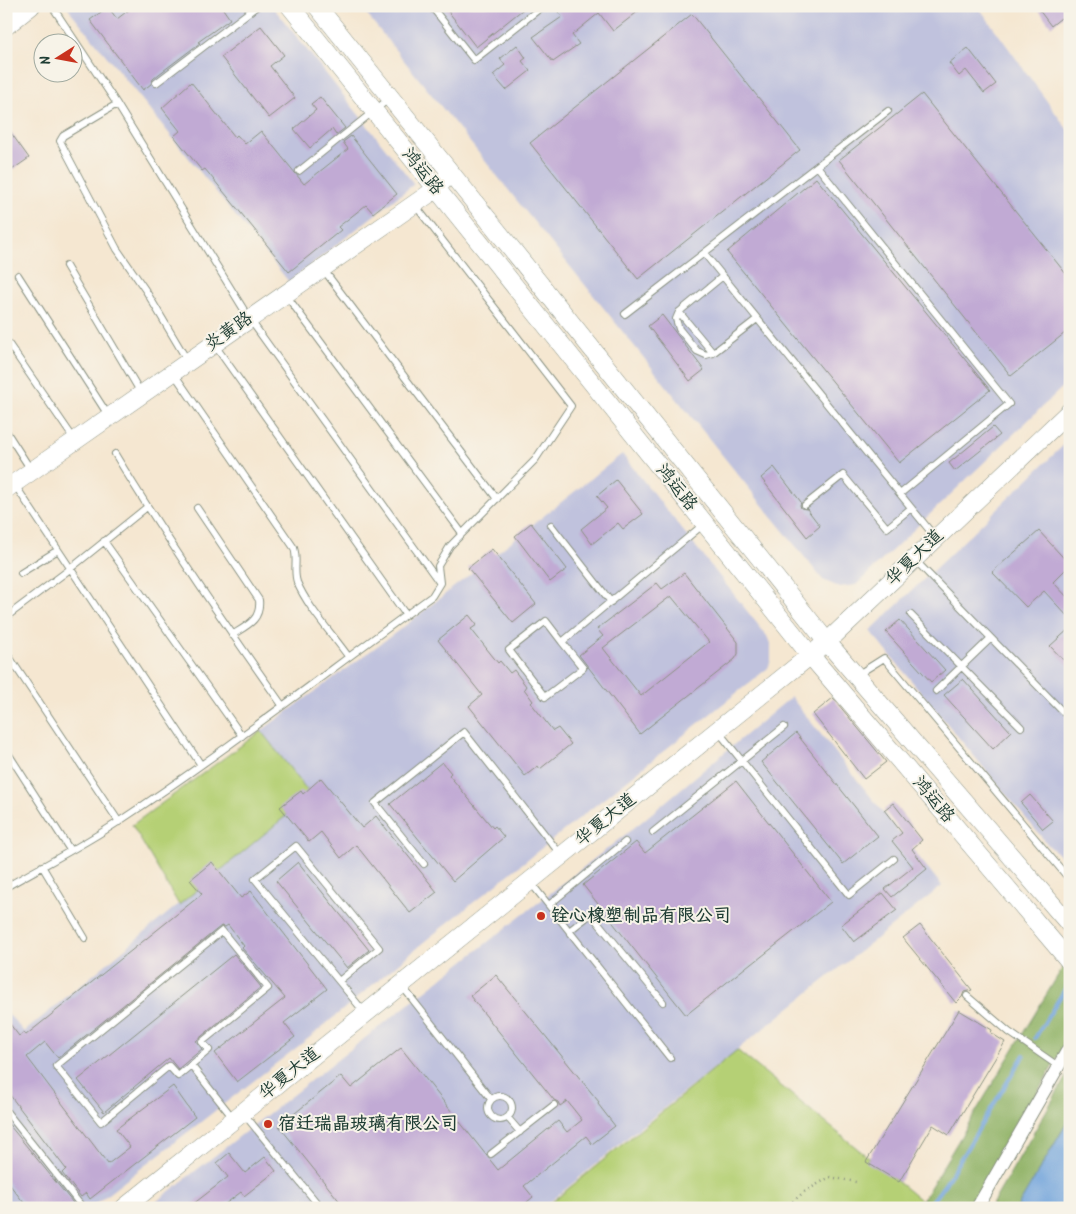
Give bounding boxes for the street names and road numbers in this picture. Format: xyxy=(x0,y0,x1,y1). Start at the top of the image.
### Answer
street label: 鸿运路 xyxy=(394,142,450,202)
street label: 炎黄路 xyxy=(199,305,259,359)
street label: 鸿运路 xyxy=(648,458,704,518)
street label: 华夏大道 xyxy=(879,523,951,593)
street label: 鸿运路 xyxy=(905,770,961,830)
street label: 华夏大道 xyxy=(569,786,643,854)
street label: 华夏大道 xyxy=(253,1040,327,1108)

